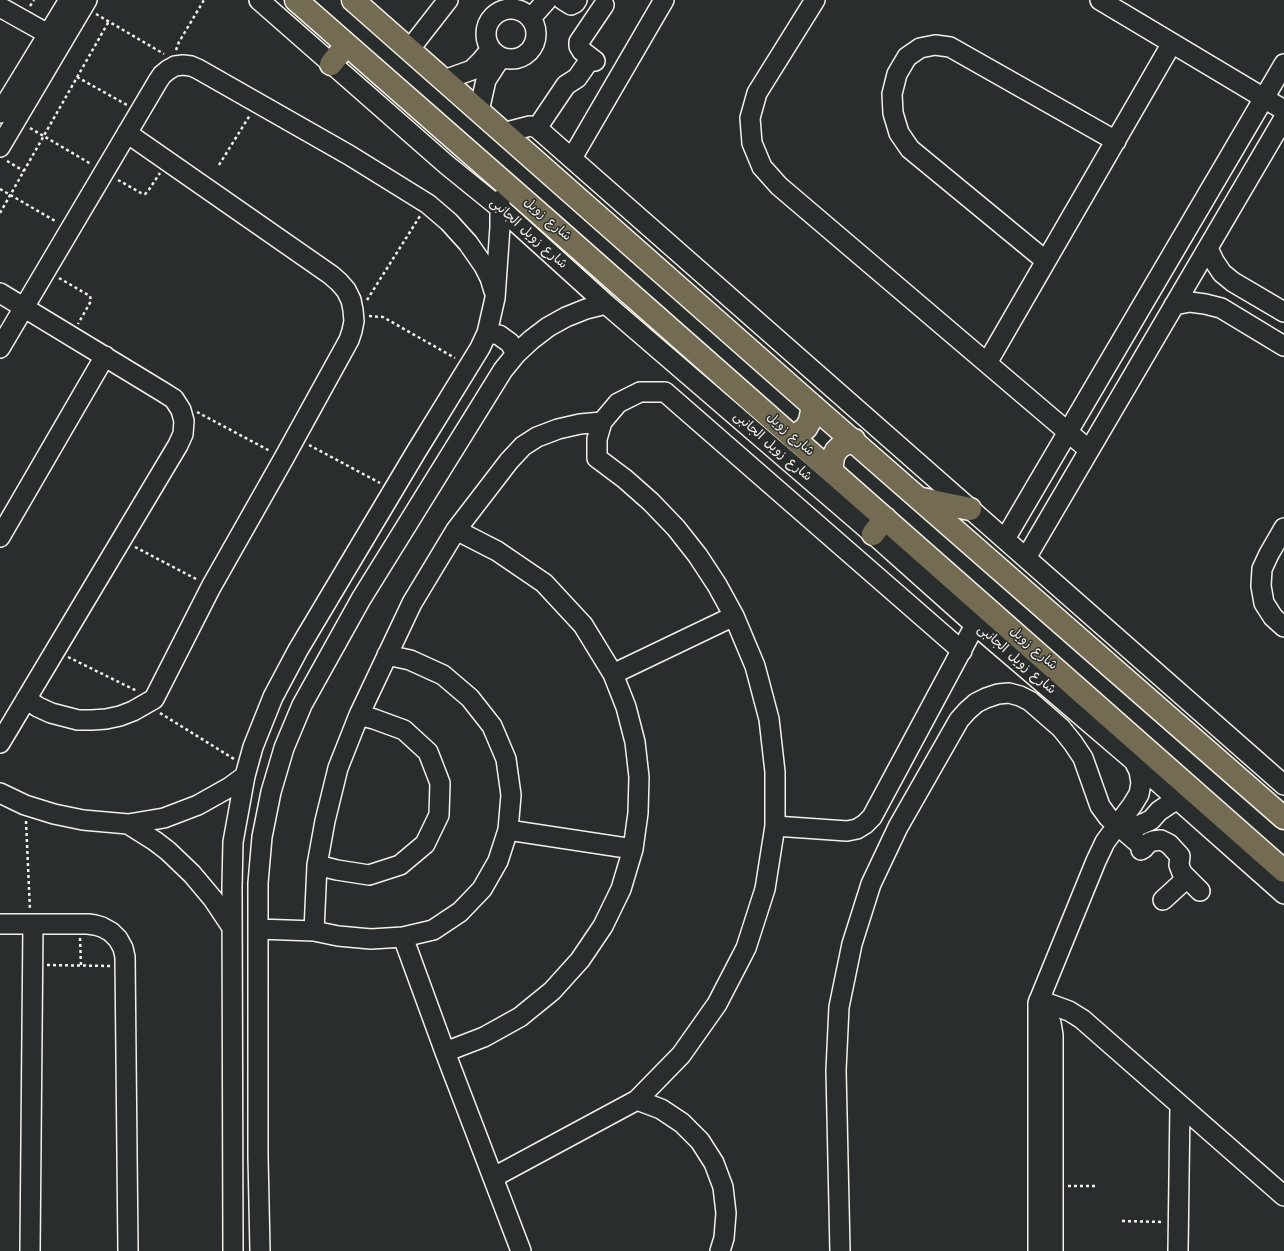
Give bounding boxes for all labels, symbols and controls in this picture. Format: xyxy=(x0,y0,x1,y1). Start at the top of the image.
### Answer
street label: شارع زويل الجانبى xyxy=(486,195,570,273)
street label: شارع زويل xyxy=(520,195,574,245)
street label: شارع زويل الجانبى xyxy=(730,409,814,485)
street label: شارع زويل xyxy=(763,410,817,460)
street label: شارع زويل الجانبى xyxy=(974,622,1058,698)
street label: شارع زويل xyxy=(1006,624,1060,674)

